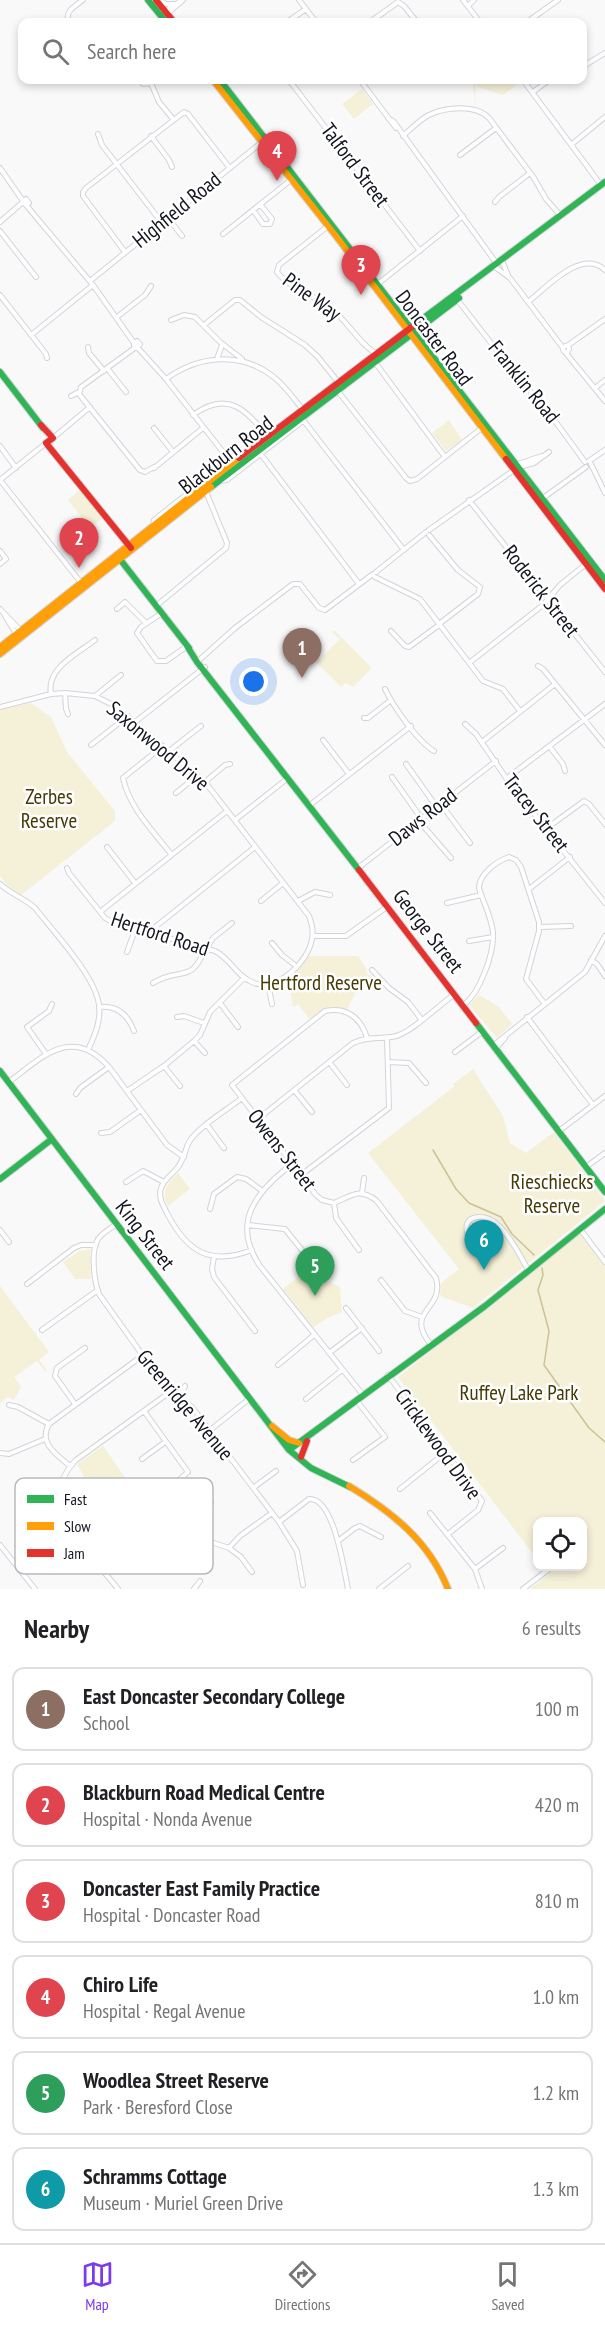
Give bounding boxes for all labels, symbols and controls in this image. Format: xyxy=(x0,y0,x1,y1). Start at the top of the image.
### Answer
search box xyxy=(18,18,587,84)
icon: search xyxy=(39,35,72,68)
text: Search here xyxy=(87,37,176,65)
street label: Talford Street xyxy=(315,117,396,212)
pin: 4 xyxy=(258,132,296,181)
street label: Highfield Road xyxy=(127,166,226,254)
pin: 3 xyxy=(342,246,380,295)
street label: Pine Way xyxy=(278,266,347,327)
street label: Doncaster Road xyxy=(390,285,479,391)
street label: Franklin Road xyxy=(483,335,566,429)
street label: Blackburn Road xyxy=(173,409,278,500)
pin: 2 xyxy=(60,518,98,568)
street label: Roderick Street xyxy=(497,539,586,642)
pin: 1 xyxy=(282,628,322,678)
your location xyxy=(239,667,268,696)
street label: Saxonwood Drive xyxy=(101,695,215,796)
street label: Tracey Street xyxy=(497,768,576,858)
street label: Daws Road xyxy=(383,782,462,852)
park label: Zerbes Reserve xyxy=(21,783,77,834)
street label: George Street xyxy=(387,883,470,978)
street label: Hertford Road xyxy=(108,905,213,962)
park label: Hertford Reserve xyxy=(260,969,382,996)
street label: Owens Street xyxy=(242,1103,323,1196)
park label: Rieschiecks Reserve xyxy=(511,1168,593,1219)
street label: King Street xyxy=(110,1194,181,1275)
pin: 6 xyxy=(464,1220,504,1270)
pin: 5 xyxy=(296,1246,334,1296)
street label: Greenridge Avenue xyxy=(131,1344,240,1466)
park label: Ruffey Lake Park xyxy=(460,1379,578,1406)
street label: Cricklewood Drive xyxy=(389,1383,488,1505)
legend xyxy=(15,1478,213,1574)
text: Fast xyxy=(64,1489,87,1509)
text: Slow xyxy=(64,1516,91,1536)
map controls xyxy=(533,1517,587,1571)
button: locate xyxy=(533,1517,587,1571)
text: Jam xyxy=(63,1543,85,1563)
text: Nearby xyxy=(24,1612,89,1645)
text: 6 results xyxy=(522,1615,581,1641)
text: East Doncaster Secondary College xyxy=(83,1682,345,1710)
text: 1 xyxy=(41,1696,50,1722)
text: 100 m xyxy=(535,1696,579,1722)
text: School xyxy=(83,1710,129,1736)
text: Blackburn Road Medical Centre xyxy=(83,1778,325,1806)
text: 2 xyxy=(41,1792,50,1818)
text: 420 m xyxy=(535,1792,579,1818)
text: Hospital · Nonda Avenue xyxy=(83,1806,252,1832)
text: Doncaster East Family Practice xyxy=(83,1874,320,1902)
text: 3 xyxy=(41,1888,50,1914)
text: 810 m xyxy=(535,1888,579,1914)
text: Hospital · Doncaster Road xyxy=(83,1902,260,1928)
text: Chiro Life xyxy=(83,1970,158,1998)
text: 4 xyxy=(41,1984,50,2010)
text: 1.0 km xyxy=(532,1984,579,2010)
text: Hospital · Regal Avenue xyxy=(83,1998,246,2024)
text: Woodlea Street Reserve xyxy=(83,2066,269,2094)
text: 5 xyxy=(41,2080,50,2106)
text: 1.2 km xyxy=(532,2080,579,2106)
text: Park · Beresford Close xyxy=(83,2094,233,2120)
text: Schramms Cottage xyxy=(83,2162,227,2190)
text: 6 xyxy=(41,2176,50,2202)
text: 1.3 km xyxy=(532,2176,579,2202)
text: Museum · Muriel Green Drive xyxy=(83,2190,283,2216)
tab: Map xyxy=(81,2258,114,2314)
tab: Directions xyxy=(275,2258,330,2314)
tab: Saved xyxy=(491,2258,524,2314)

